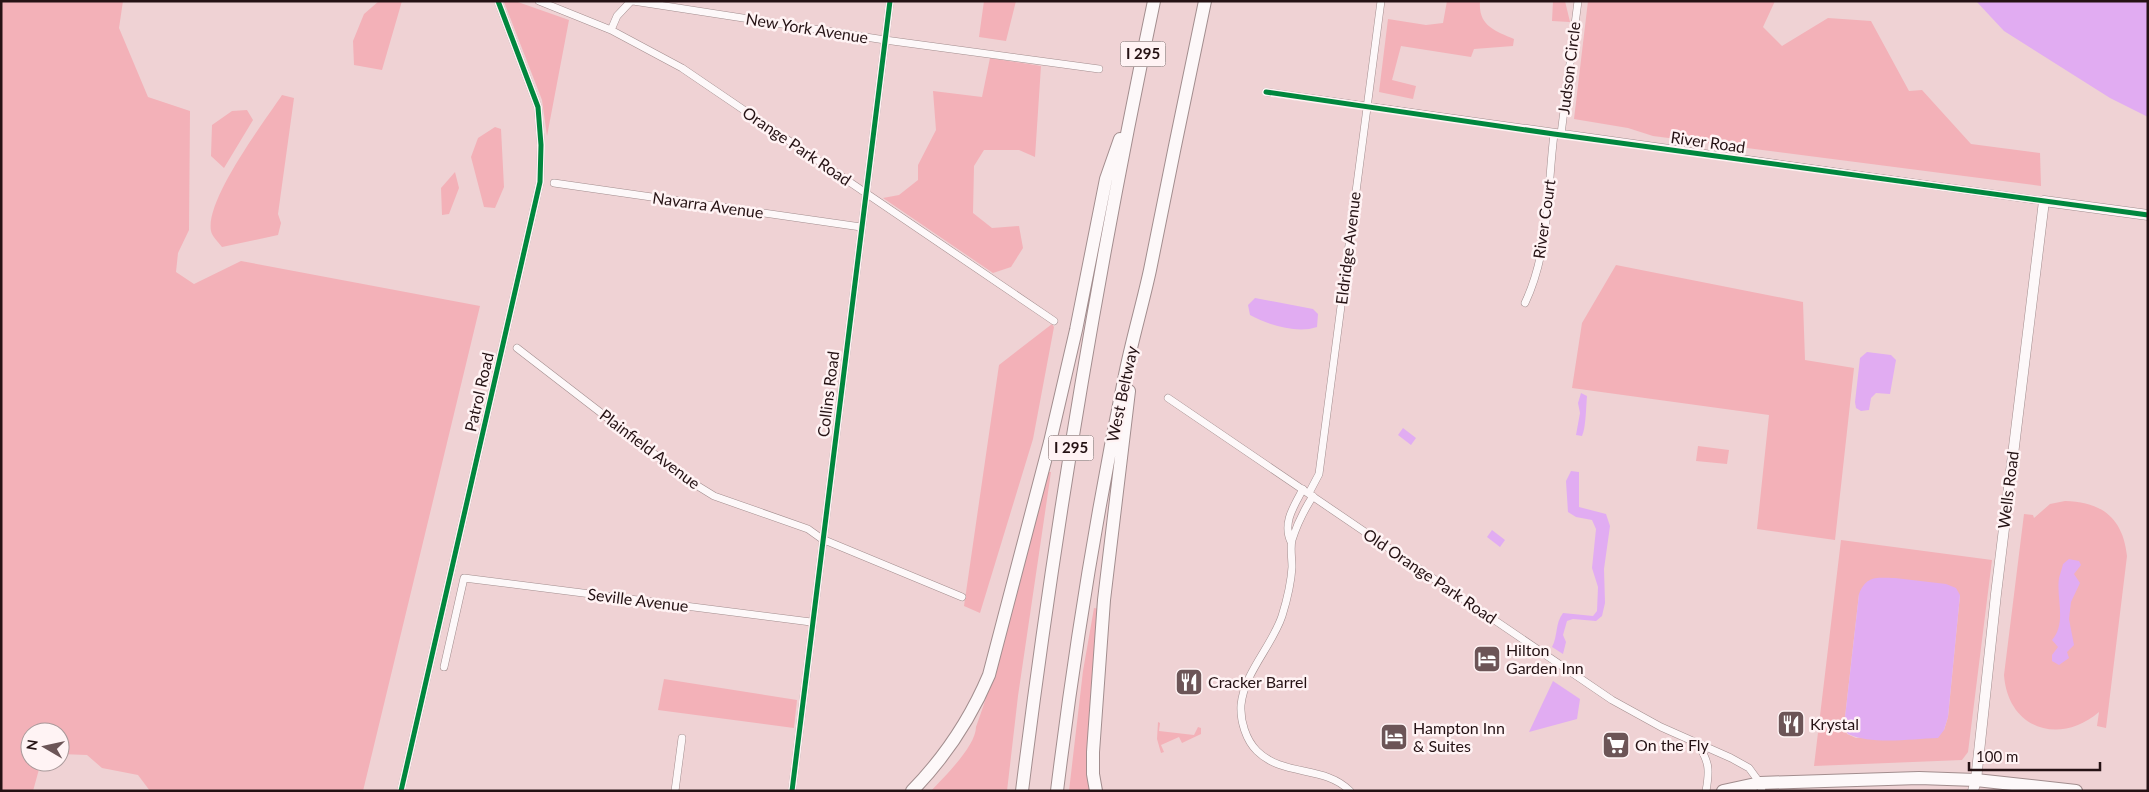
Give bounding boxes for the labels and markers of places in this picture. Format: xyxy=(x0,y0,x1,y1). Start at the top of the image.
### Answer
place label: Hilton Garden Inn xyxy=(1506,640,1584,677)
hotel icon: Hilton Garden Inn xyxy=(1472,644,1502,674)
restaurant icon: Cracker Barrel xyxy=(1174,667,1204,697)
place label: Cracker Barrel xyxy=(1208,672,1307,691)
restaurant icon: Krystal xyxy=(1776,709,1806,739)
place label: Krystal xyxy=(1810,714,1859,733)
place label: Hampton Inn & Suites xyxy=(1413,718,1505,755)
hotel icon: Hampton Inn & Suites xyxy=(1379,722,1409,752)
supermarket icon: On the Fly xyxy=(1601,730,1631,760)
place label: On the Fly xyxy=(1635,735,1710,754)

